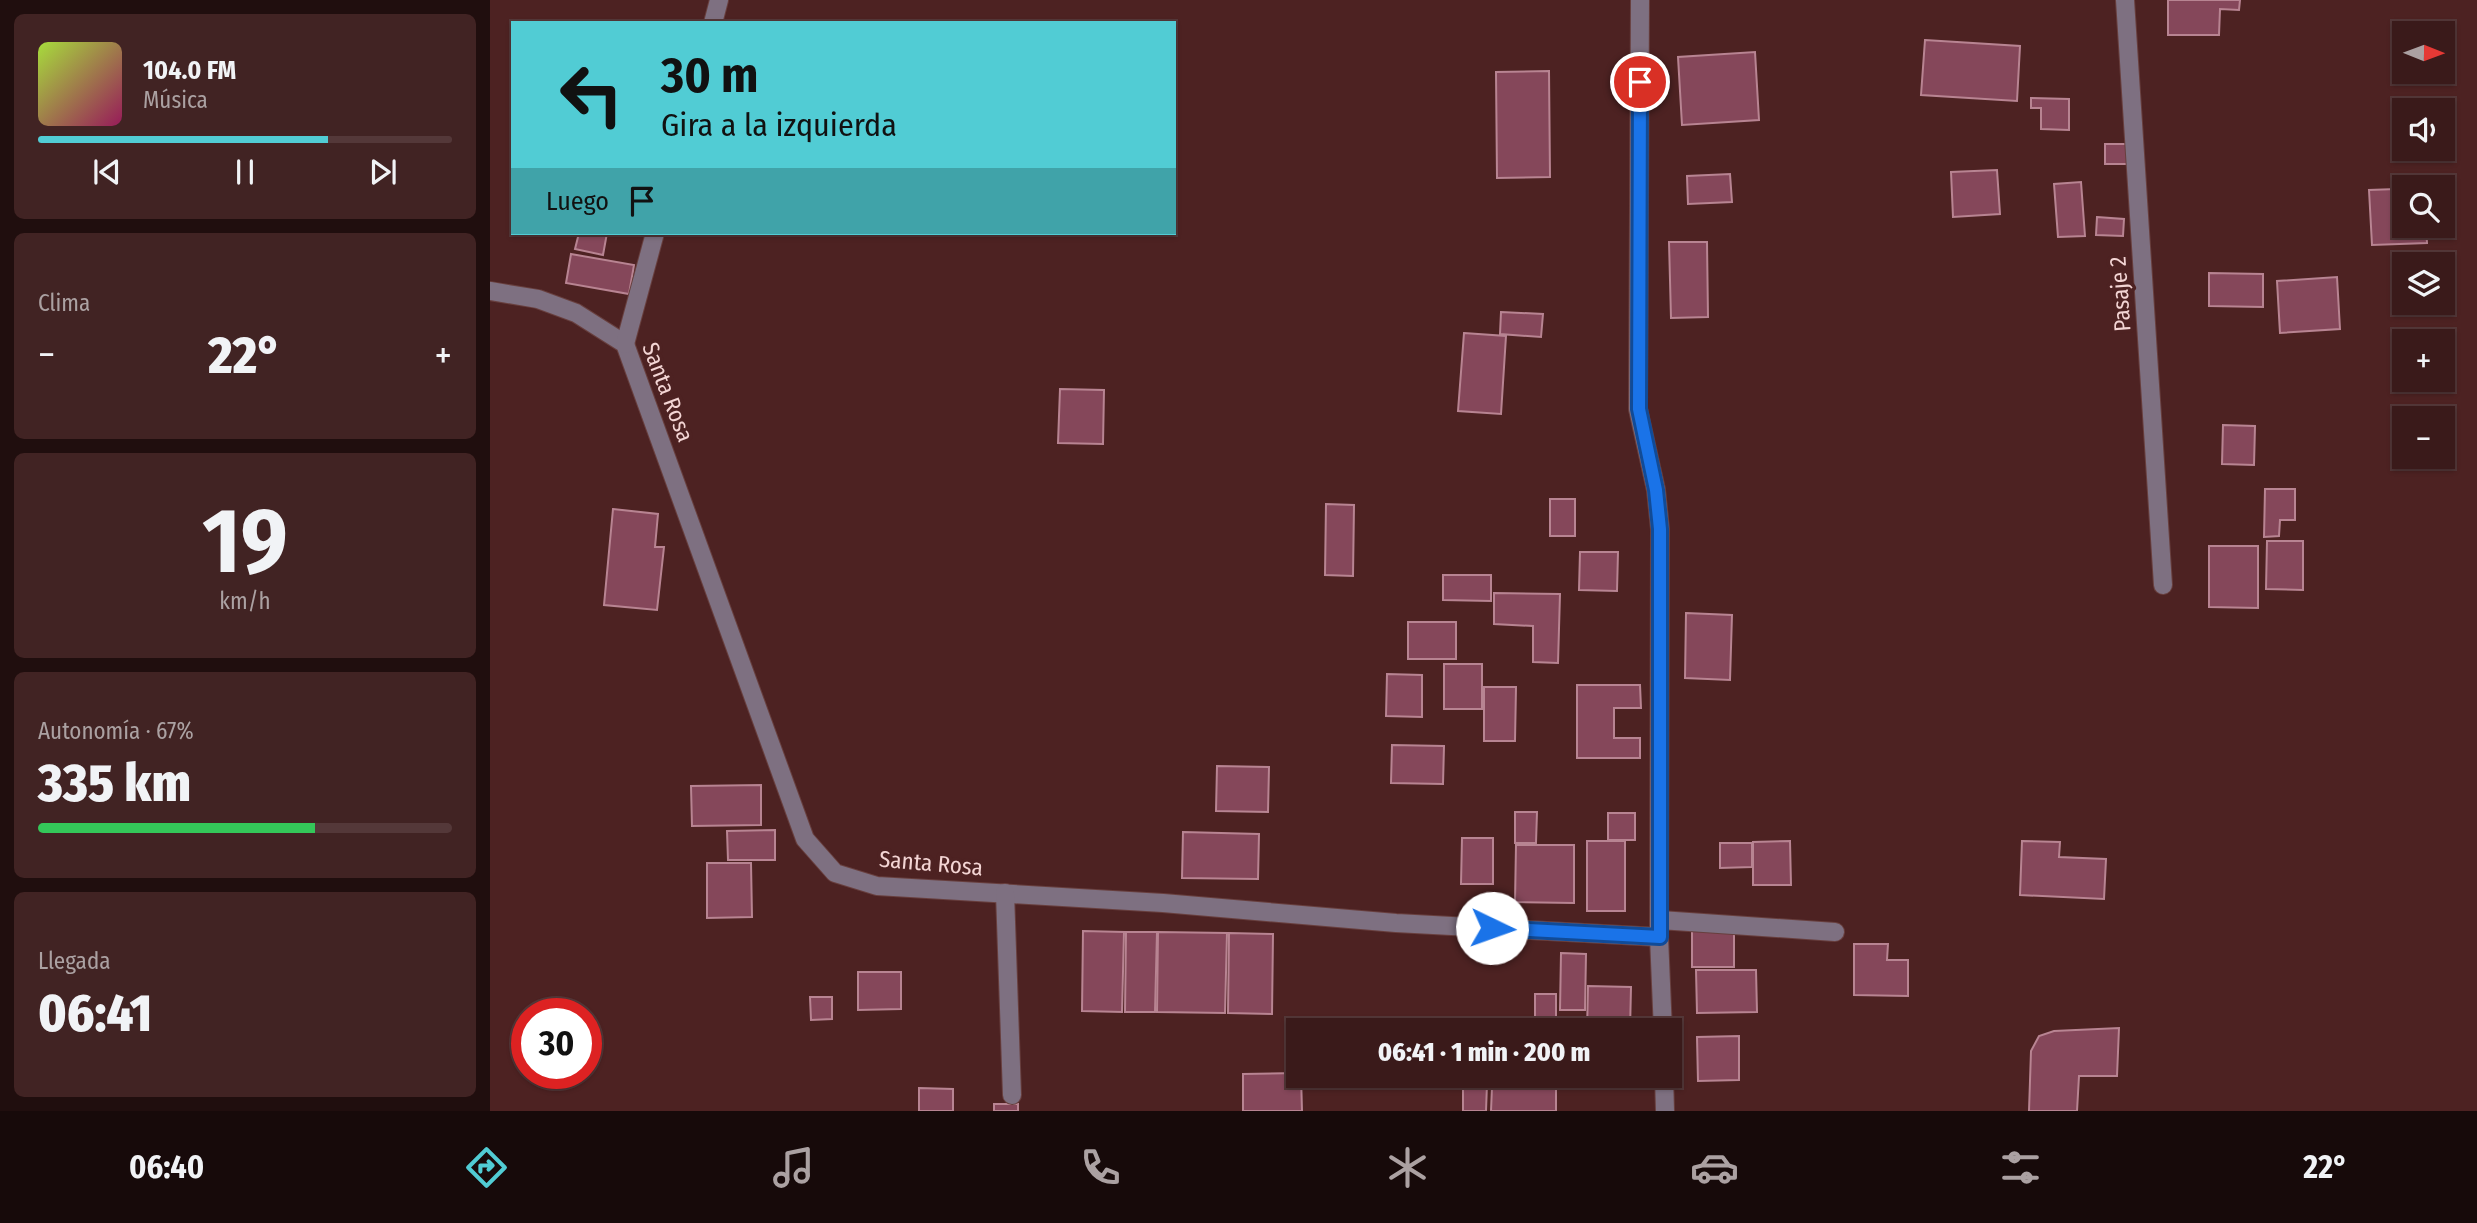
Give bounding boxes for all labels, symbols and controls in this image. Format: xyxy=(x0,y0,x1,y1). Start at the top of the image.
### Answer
north arrow xyxy=(2392,21,2455,84)
map controls xyxy=(2392,21,2455,469)
text: 30 m xyxy=(661,46,759,105)
icon: left xyxy=(546,49,637,140)
pin xyxy=(1610,52,1670,112)
text: 104.0 FM xyxy=(143,55,236,86)
icon: arrive xyxy=(1621,63,1659,101)
text: Música xyxy=(143,86,208,114)
button: sound xyxy=(2392,98,2455,161)
text: Gira a la izquierda xyxy=(661,106,897,144)
icon: previous xyxy=(88,153,126,191)
icon: pause xyxy=(226,153,264,191)
icon: next xyxy=(364,153,402,191)
button: search xyxy=(2392,175,2455,238)
icon: arrive xyxy=(623,182,661,220)
text: Luego xyxy=(546,186,609,217)
button: layers xyxy=(2392,252,2455,315)
street label: Pasaje 2 xyxy=(2103,255,2137,333)
text: Clima xyxy=(38,289,90,317)
text: 22° xyxy=(208,324,282,387)
button: + xyxy=(2392,329,2455,392)
text: − xyxy=(38,332,55,378)
text: + xyxy=(435,332,452,378)
street label: Santa Rosa xyxy=(636,338,700,446)
button: − xyxy=(2392,406,2455,469)
text: 19 xyxy=(202,487,288,596)
text: km/h xyxy=(219,587,271,615)
text: Autonomía · 67% xyxy=(38,717,194,745)
text: 335 km xyxy=(38,752,191,815)
street label: Santa Rosa xyxy=(878,845,984,881)
position arrow xyxy=(1455,891,1529,965)
text: Llegada xyxy=(38,947,110,975)
text: 06:41 xyxy=(38,982,152,1045)
speed limit sign: 30 xyxy=(511,998,602,1089)
text: 06:41 · 1 min · 200 m xyxy=(1378,1037,1590,1068)
icon: directions xyxy=(462,1143,511,1192)
icon: music xyxy=(769,1143,818,1192)
icon: phone xyxy=(1076,1143,1125,1192)
icon: climate xyxy=(1383,1143,1432,1192)
icon: car xyxy=(1690,1143,1739,1192)
icon: filters xyxy=(1996,1143,2045,1192)
text: 06:40 xyxy=(129,1148,204,1186)
text: 22° xyxy=(2303,1148,2348,1186)

